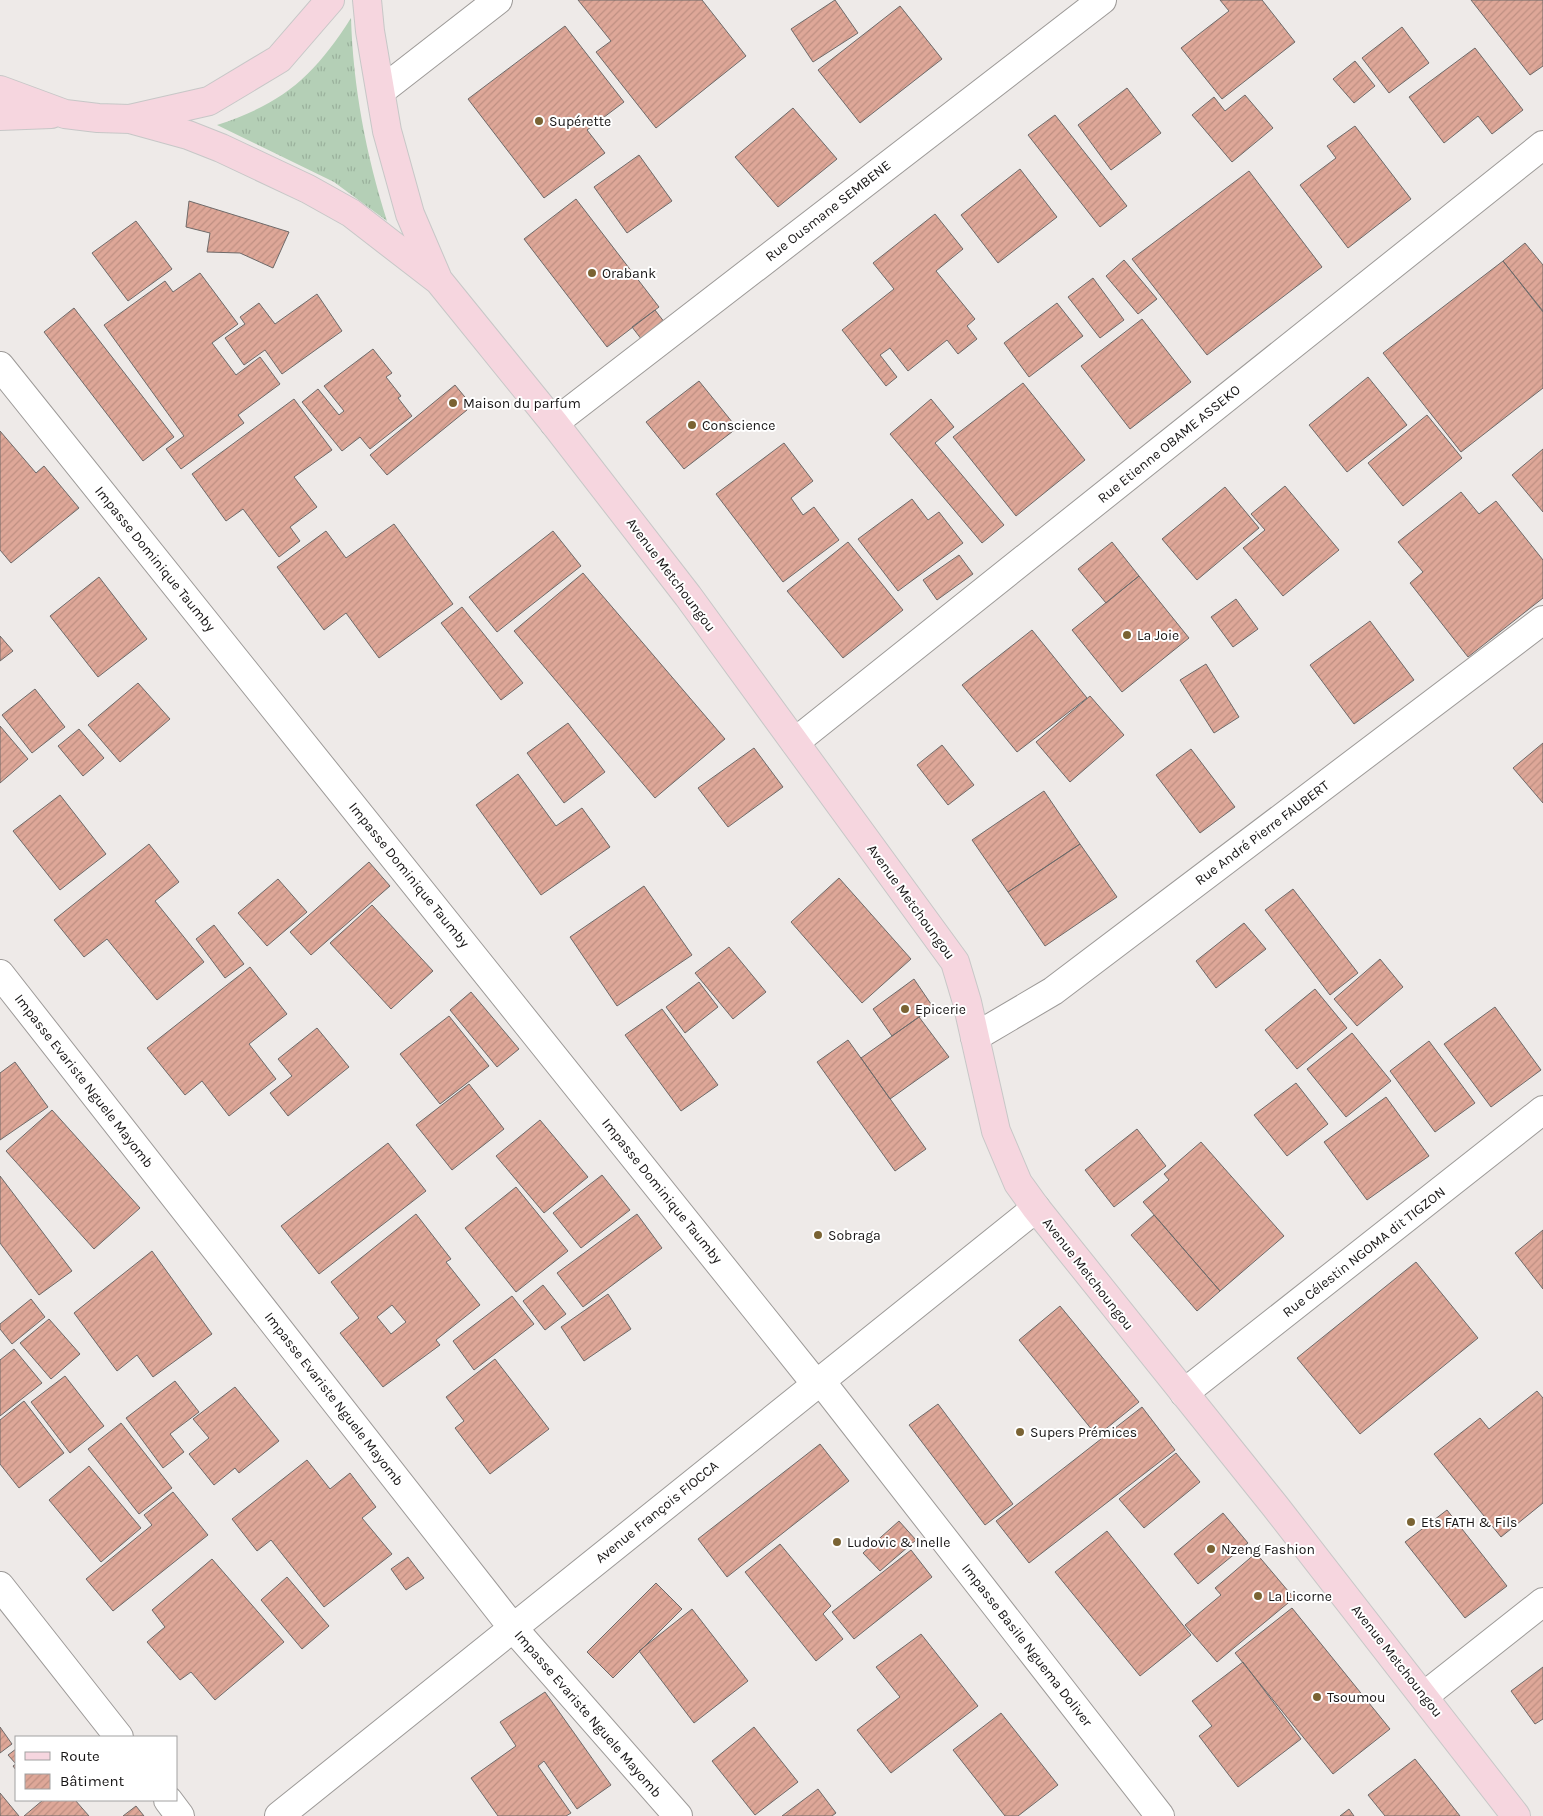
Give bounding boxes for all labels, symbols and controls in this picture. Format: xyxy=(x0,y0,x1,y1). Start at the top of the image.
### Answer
place label: Supérette xyxy=(549,113,611,130)
marker: Supérette xyxy=(533,115,545,127)
street label: Rue Ousmane SEMBENE xyxy=(762,157,894,265)
place label: Orabank xyxy=(602,265,656,282)
marker: Orabank xyxy=(586,267,598,279)
street label: Rue Etienne OBAME ASSEKO xyxy=(1094,381,1244,507)
place label: Maison du parfum xyxy=(463,395,581,412)
marker: Maison du parfum xyxy=(447,397,459,409)
place label: Conscience xyxy=(702,417,776,434)
marker: Conscience xyxy=(686,419,698,431)
street label: Impasse Dominique Taumby xyxy=(91,483,219,635)
street label: Avenue Metchoungou xyxy=(623,515,719,635)
place label: La Joie xyxy=(1137,627,1179,644)
marker: La Joie xyxy=(1121,629,1133,641)
street label: Rue André Pierre FAUBERT xyxy=(1192,777,1332,889)
street label: Impasse Dominique Taumby xyxy=(345,799,473,951)
street label: Avenue Metchoungou xyxy=(864,841,958,963)
street label: Impasse Evariste Nguele Mayomb xyxy=(11,991,157,1171)
place label: Epicerie xyxy=(915,1001,966,1018)
marker: Epicerie xyxy=(899,1003,911,1015)
street label: Impasse Dominique Taumby xyxy=(598,1115,726,1267)
street label: Rue Célestin NGOMA dit TIGZON xyxy=(1279,1183,1449,1321)
street label: Avenue Metchoungou xyxy=(1039,1214,1137,1334)
place label: Sobraga xyxy=(828,1227,881,1244)
marker: Sobraga xyxy=(812,1229,824,1241)
street label: Impasse Evariste Nguele Mayomb xyxy=(261,1309,407,1489)
place label: Supers Prémices xyxy=(1030,1424,1137,1441)
marker: Supers Prémices xyxy=(1014,1426,1026,1438)
street label: Avenue François FIOCCA xyxy=(592,1457,722,1567)
place label: Ets FATH & Fils xyxy=(1421,1514,1517,1531)
marker: Ets FATH & Fils xyxy=(1405,1516,1417,1528)
place label: Ludovic & Inelle xyxy=(847,1534,950,1551)
marker: Ludovic & Inelle xyxy=(831,1536,843,1548)
place label: Nzeng Fashion xyxy=(1221,1541,1315,1558)
marker: Nzeng Fashion xyxy=(1205,1543,1217,1555)
street label: Impasse Basile Nguema Doliver xyxy=(958,1560,1096,1731)
place label: La Licorne xyxy=(1268,1588,1332,1605)
marker: La Licorne xyxy=(1252,1590,1264,1602)
street label: Avenue Metchoungou xyxy=(1348,1601,1446,1721)
street label: Impasse Evariste Nguele Mayomb xyxy=(511,1627,665,1801)
place label: Tsoumou xyxy=(1327,1689,1385,1706)
marker: Tsoumou xyxy=(1311,1691,1323,1703)
legend xyxy=(15,1736,178,1801)
text: Route xyxy=(60,1747,100,1765)
text: Bâtiment xyxy=(60,1772,124,1790)

